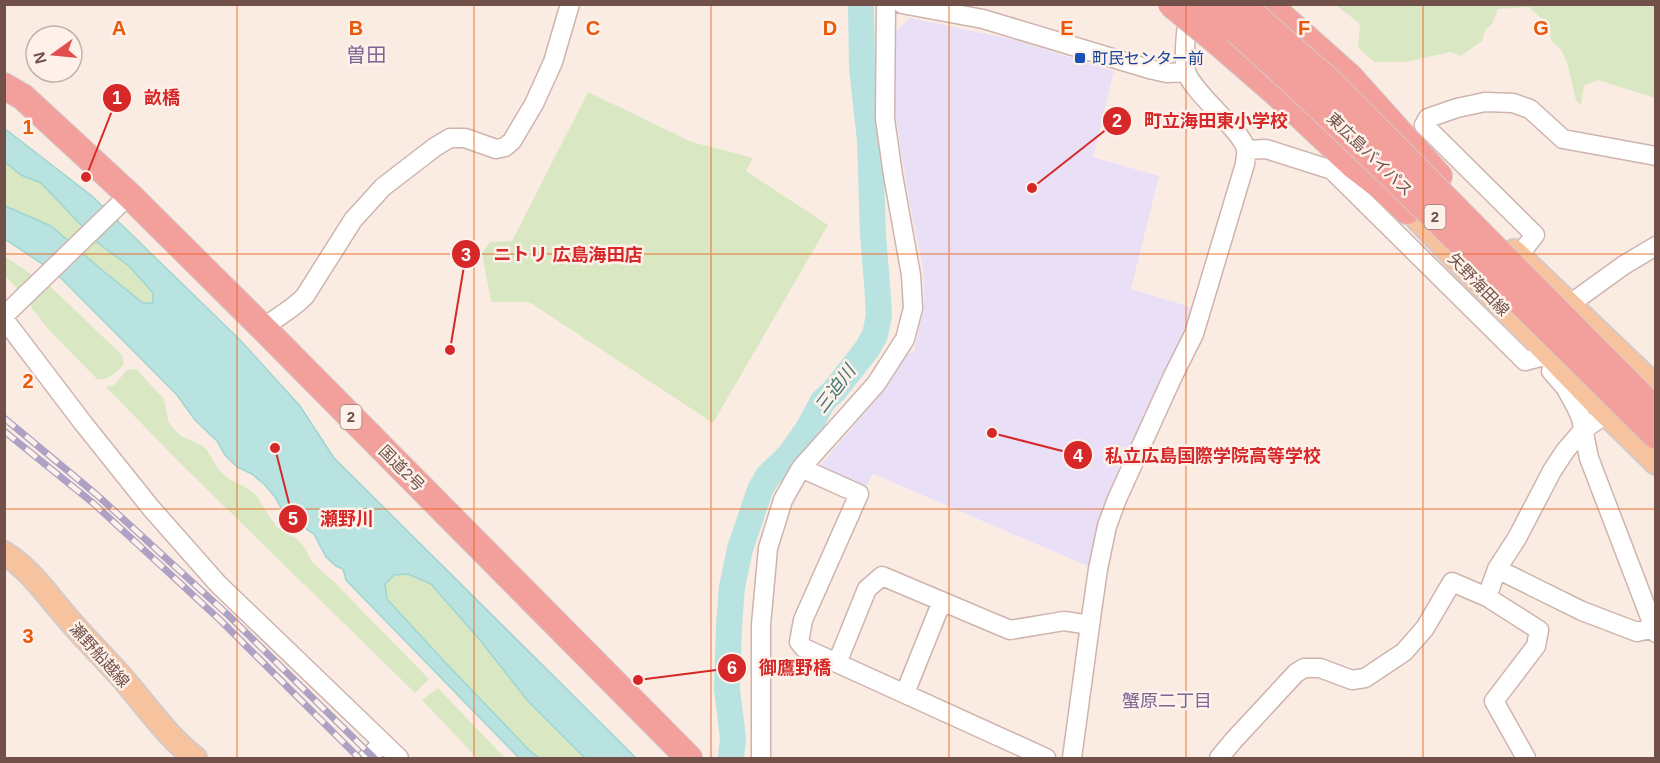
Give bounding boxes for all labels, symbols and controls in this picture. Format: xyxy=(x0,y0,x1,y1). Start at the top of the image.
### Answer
text: A xyxy=(112,17,126,39)
text: B xyxy=(349,17,363,39)
text: C xyxy=(586,17,600,39)
text: D xyxy=(823,17,837,39)
text: E xyxy=(1060,17,1074,39)
text: F xyxy=(1298,17,1310,39)
text: G xyxy=(1533,17,1549,39)
north arrow xyxy=(24,24,84,84)
district label: 曽田 xyxy=(346,44,386,66)
text: N xyxy=(30,50,50,66)
place label: 町民センター前 xyxy=(1092,50,1204,67)
marker: 町民センター前 xyxy=(1073,51,1087,65)
callout: 畝橋 xyxy=(102,80,192,116)
text: 1 xyxy=(112,88,122,108)
text: 畝橋 xyxy=(144,88,180,108)
callout: 町立海田東小学校 xyxy=(1102,103,1300,139)
street label: 東広島バイパス xyxy=(1324,109,1416,199)
text: 2 xyxy=(1112,111,1122,131)
text: 町立海田東小学校 xyxy=(1144,111,1288,131)
text: 1 xyxy=(22,116,34,138)
road number: 2 xyxy=(1424,205,1446,229)
callout: ニトリ 広島海田店 xyxy=(451,236,654,272)
text: 3 xyxy=(461,245,471,265)
text: ニトリ 広島海田店 xyxy=(493,245,643,265)
street label: 矢野海田線 xyxy=(1445,250,1513,319)
water label: 三迫川 xyxy=(811,360,860,417)
text: 2 xyxy=(22,370,34,392)
road number: 2 xyxy=(340,405,362,429)
callout: 私立広島国際学院高等学校 xyxy=(1063,437,1333,473)
street label: 国道2号 xyxy=(376,442,428,494)
text: 4 xyxy=(1073,446,1083,466)
text: 私立広島国際学院高等学校 xyxy=(1105,446,1321,466)
callout: 瀬野川 xyxy=(278,501,386,537)
text: 5 xyxy=(288,509,298,529)
text: 瀬野川 xyxy=(320,509,374,529)
street label: 瀬野船越線 xyxy=(67,620,133,691)
text: 3 xyxy=(22,625,34,647)
callout: 御鷹野橋 xyxy=(717,650,843,686)
text: 6 xyxy=(727,658,737,678)
text: 御鷹野橋 xyxy=(758,658,831,678)
district label: 蟹原二丁目 xyxy=(1122,691,1212,711)

